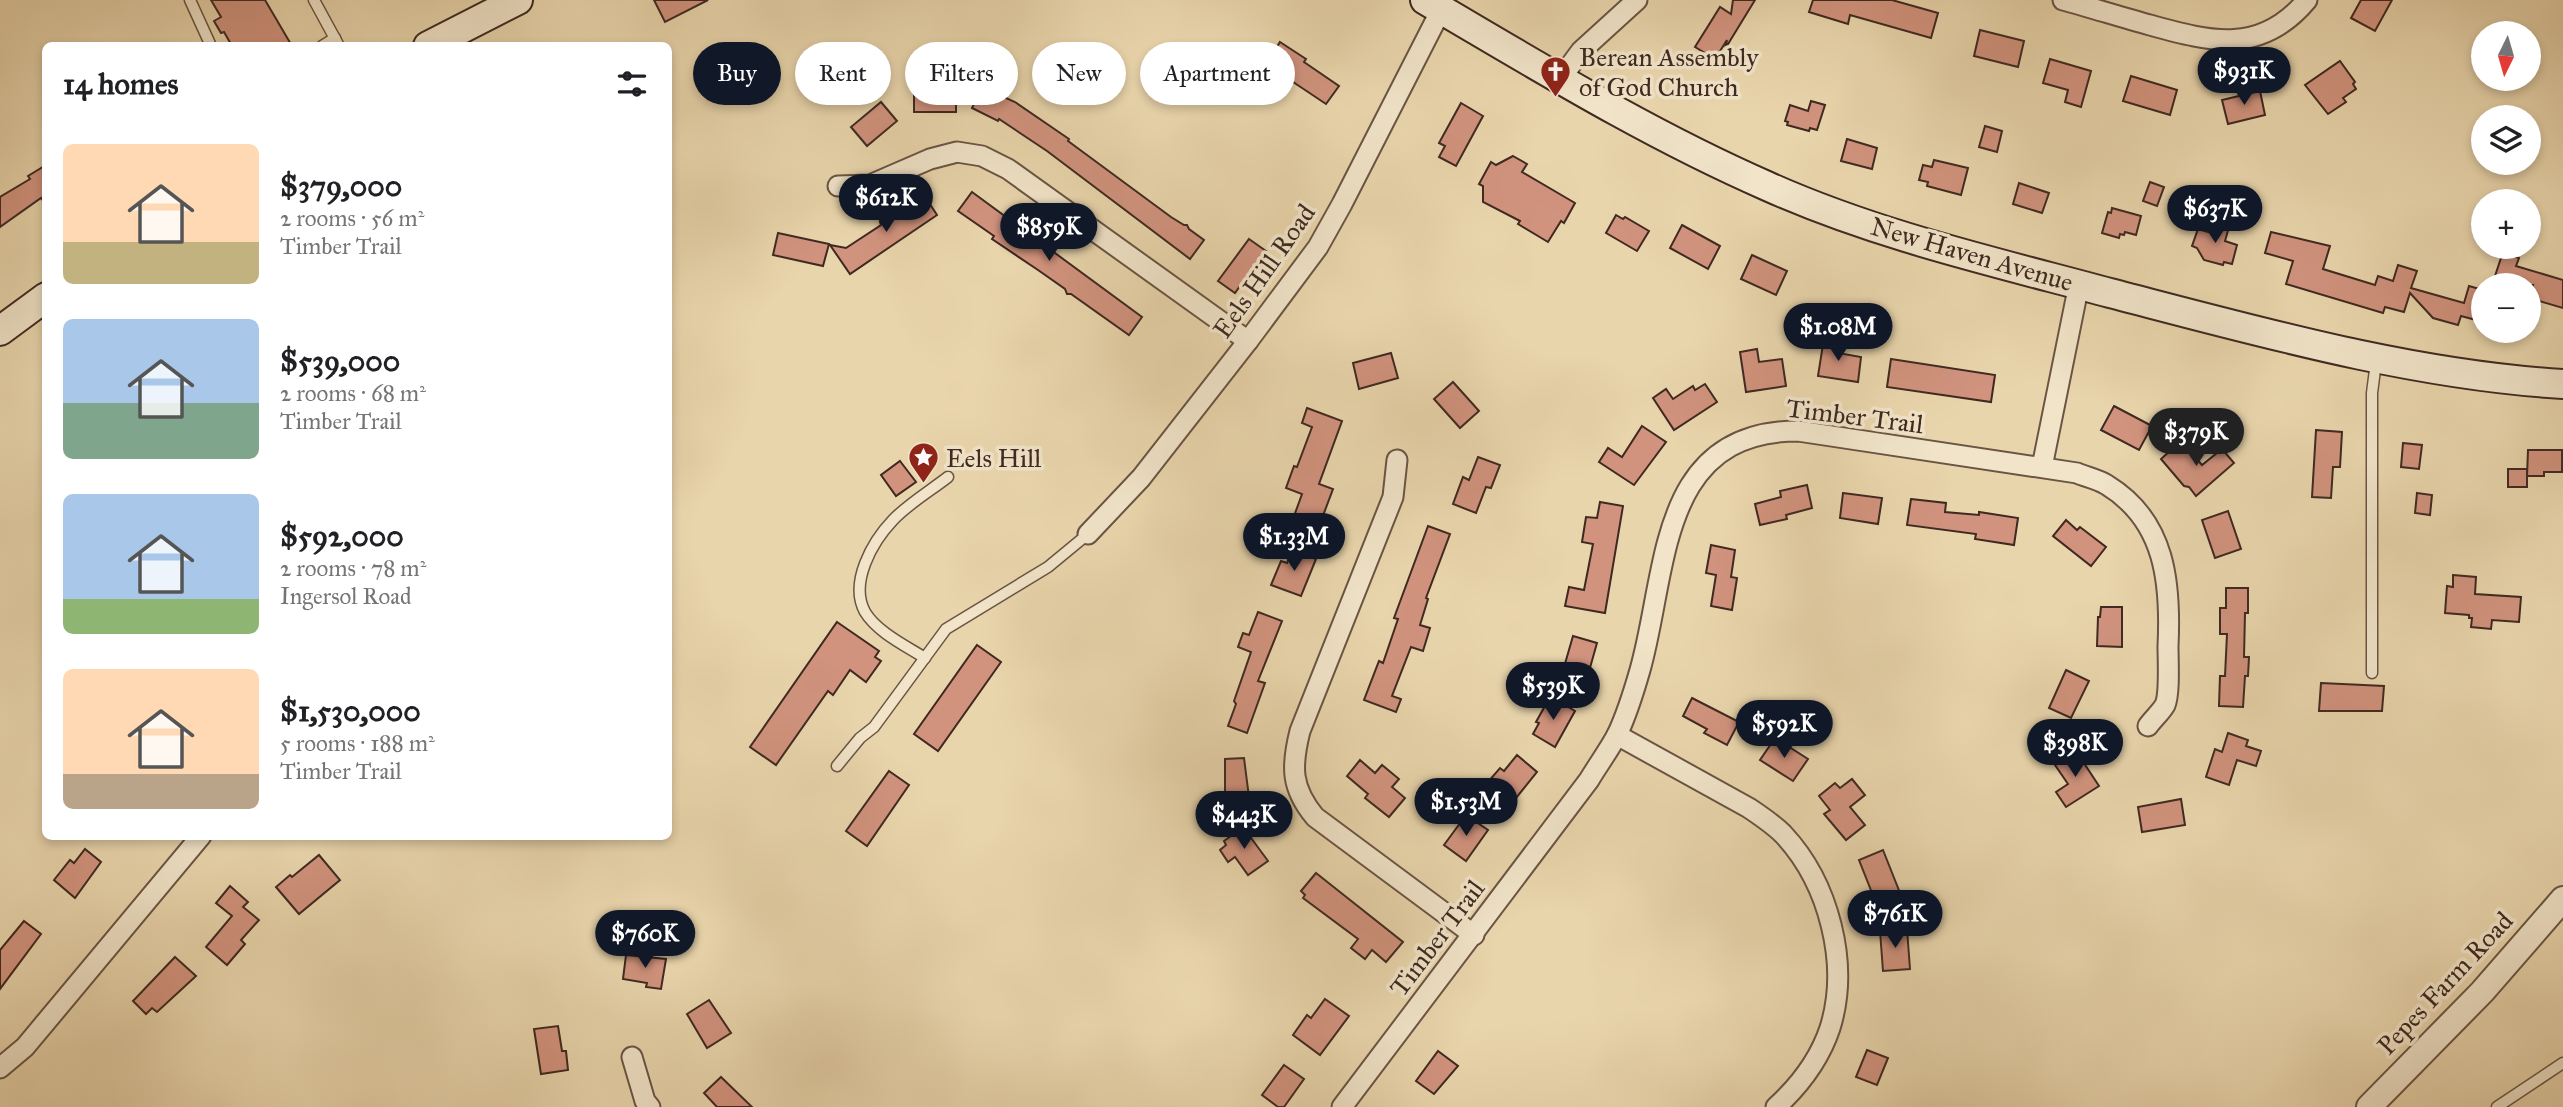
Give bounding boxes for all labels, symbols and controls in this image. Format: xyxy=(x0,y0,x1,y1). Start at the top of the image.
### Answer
north arrow xyxy=(2471,21,2541,91)
map controls xyxy=(2471,21,2541,343)
place label: Berean Assembly of God Church xyxy=(1579,41,1759,103)
chip: Buy xyxy=(693,42,781,105)
chip: Rent xyxy=(795,42,891,105)
chip: Filters xyxy=(905,42,1018,105)
chip: New xyxy=(1032,42,1126,105)
chip: Apartment xyxy=(1140,42,1295,105)
pin: $931K xyxy=(2195,48,2293,107)
church icon: Berean Assembly of God Church xyxy=(1539,55,1573,99)
text: $931K xyxy=(2214,56,2274,84)
icon: filters xyxy=(613,65,651,103)
text: 14 homes xyxy=(63,66,178,102)
button: layers xyxy=(2471,105,2541,175)
text: $379,000 xyxy=(280,168,402,204)
icon: home xyxy=(119,172,203,256)
pin: $612K xyxy=(837,174,935,234)
text: $612K xyxy=(855,183,917,211)
pin: $637K xyxy=(2166,186,2264,245)
button: + xyxy=(2471,189,2541,259)
text: $637K xyxy=(2183,194,2247,222)
street label: Eels Hill Road xyxy=(1206,198,1322,344)
text: 2 rooms · 56 m² xyxy=(280,204,424,232)
pin: $859K xyxy=(1000,204,1098,263)
street label: New Haven Avenue xyxy=(1867,210,2077,298)
text: $859K xyxy=(1016,212,1082,240)
text: Timber Trail xyxy=(280,232,402,260)
button: − xyxy=(2471,273,2541,343)
pin: $1.08M xyxy=(1781,304,1895,363)
text: $1.08M xyxy=(1800,312,1877,340)
text: $539,000 xyxy=(280,343,400,379)
icon: home xyxy=(119,347,203,431)
text: 2 rooms · 68 m² xyxy=(280,379,426,407)
street label: Timber Trail xyxy=(1785,392,1925,440)
text: Timber Trail xyxy=(280,407,402,435)
pin: $379K xyxy=(2147,408,2245,468)
text: $379K xyxy=(2164,417,2228,445)
place icon: Eels Hill xyxy=(906,441,940,485)
place label: Eels Hill xyxy=(946,442,1041,474)
pin: $1.33M xyxy=(1237,514,1351,573)
text: $592,000 xyxy=(280,518,404,554)
icon: home xyxy=(119,522,203,606)
text: $1.33M xyxy=(1259,522,1329,550)
text: 2 rooms · 78 m² xyxy=(280,554,426,582)
text: Ingersol Road xyxy=(280,582,411,610)
pin: $539K xyxy=(1504,662,1602,722)
text: $539K xyxy=(1522,671,1584,699)
text: $1,530,000 xyxy=(280,693,421,729)
icon: home xyxy=(119,697,203,781)
pin: $592K xyxy=(1735,700,1833,760)
text: $592K xyxy=(1752,709,1816,737)
pin: $398K xyxy=(2026,720,2124,779)
text: $398K xyxy=(2043,728,2107,756)
text: 5 rooms · 188 m² xyxy=(280,729,435,757)
text: Timber Trail xyxy=(280,757,402,785)
pin: $1.53M xyxy=(1409,778,1523,838)
text: $1.53M xyxy=(1431,787,1501,815)
pin: $443K xyxy=(1195,792,1293,851)
text: $443K xyxy=(1212,800,1276,828)
street label: Timber Trail xyxy=(1383,873,1491,1003)
pin: $761K xyxy=(1846,890,1944,950)
text: $761K xyxy=(1863,899,1927,927)
street label: Pepes Farm Road xyxy=(2371,905,2519,1061)
pin: $760K xyxy=(596,911,694,970)
text: $760K xyxy=(611,919,679,947)

